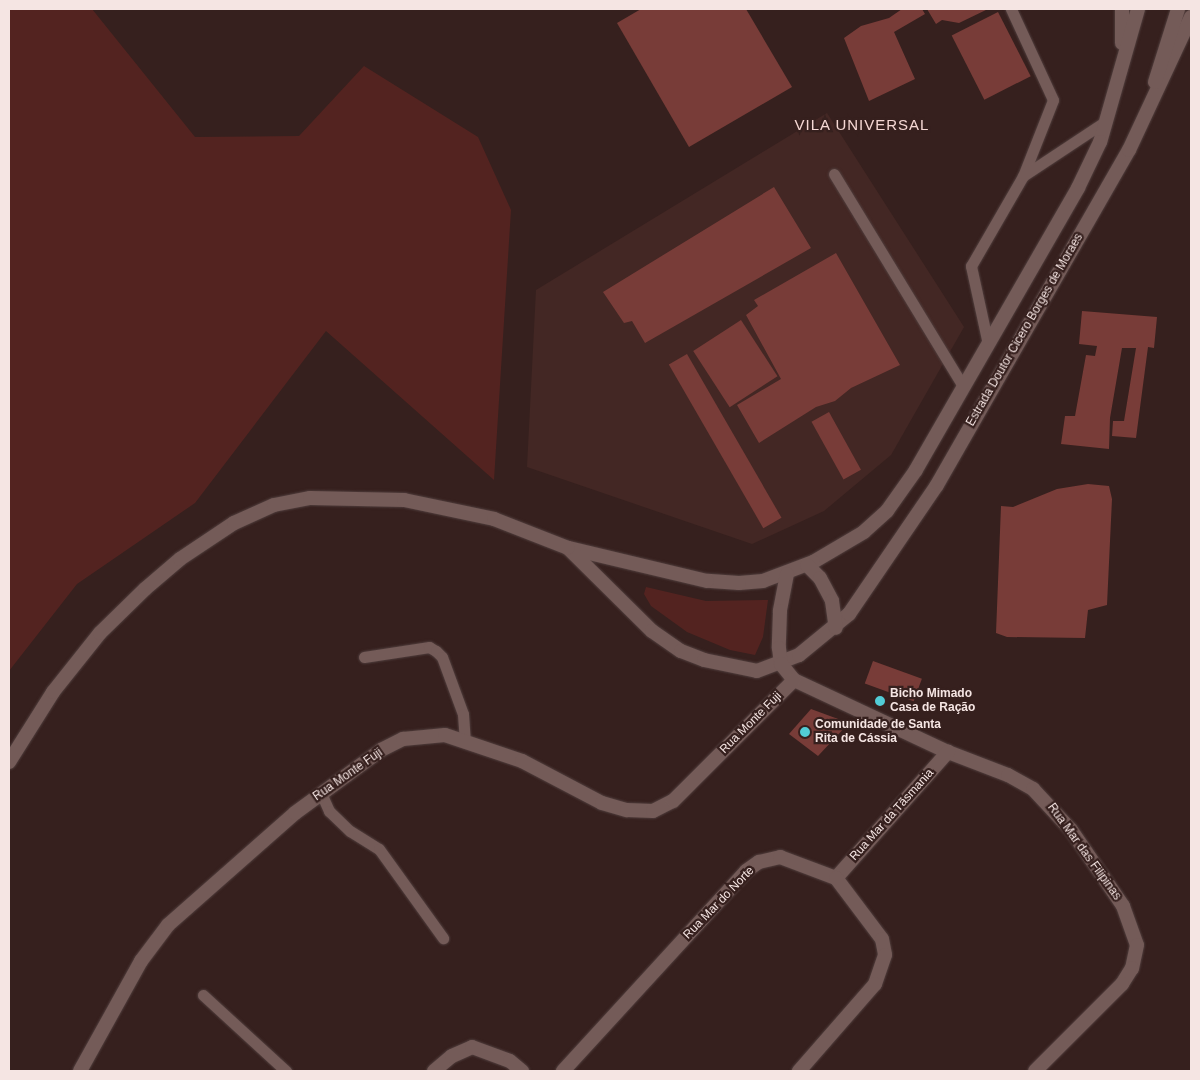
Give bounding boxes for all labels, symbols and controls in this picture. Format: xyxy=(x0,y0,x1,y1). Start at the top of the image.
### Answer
district label: VILA UNIVERSAL xyxy=(792,116,932,134)
street label: Estrada Doutor Cicero Borges de Moraes xyxy=(964,231,1086,429)
place label: Bicho Mimado Casa de Ração xyxy=(890,687,975,715)
street label: Rua Monte Fuji xyxy=(717,689,785,757)
marker: Bicho Mimado Casa de Ração xyxy=(874,695,886,707)
place label: Comunidade de Santa Rita de Cássia xyxy=(815,718,941,746)
marker: Comunidade de Santa Rita de Cássia xyxy=(799,726,811,738)
street label: Rua Monte Fuji xyxy=(311,746,385,804)
street label: Rua Mar da Tãsmania xyxy=(847,766,937,864)
street label: Rua Mar das Filipinas xyxy=(1044,801,1124,903)
street label: Rua Mar do Norte xyxy=(681,864,757,942)

